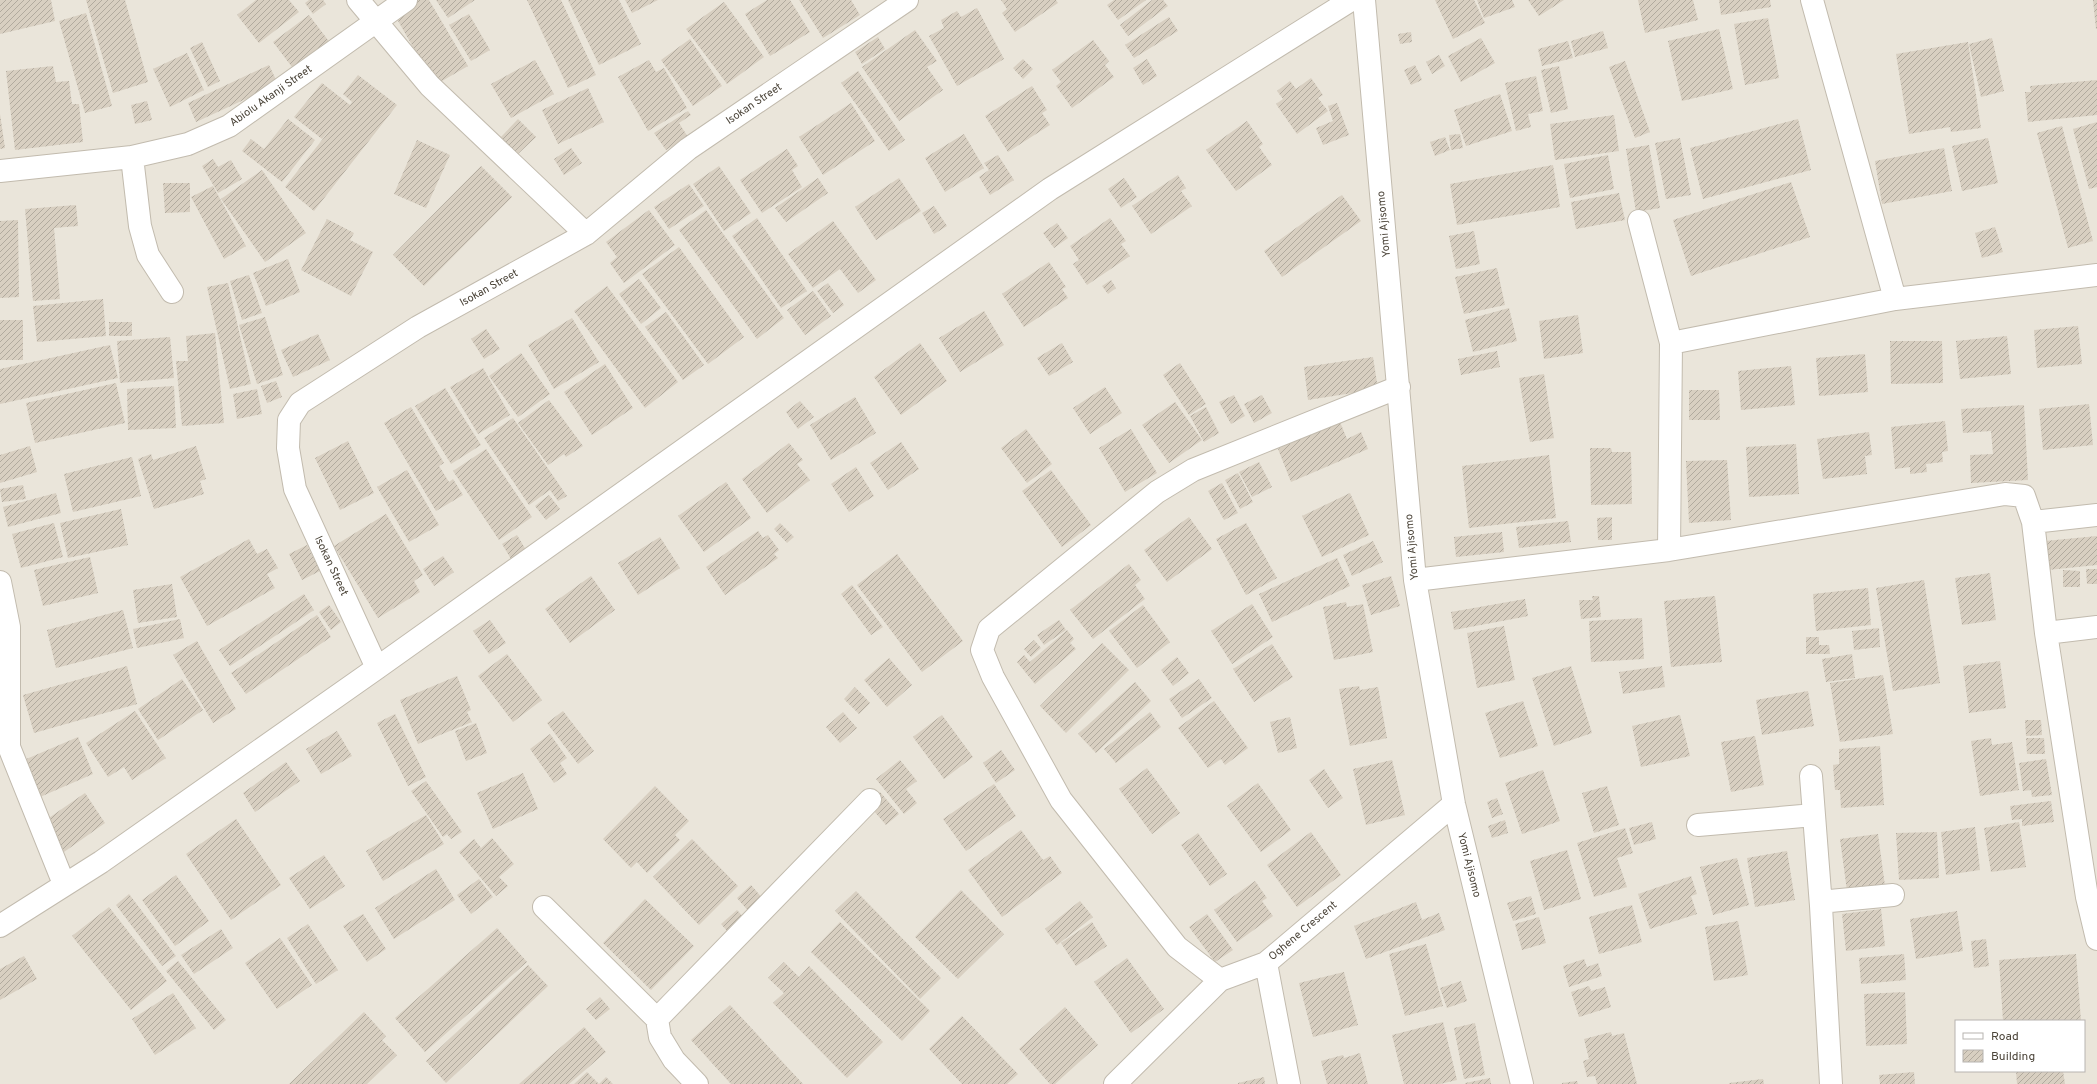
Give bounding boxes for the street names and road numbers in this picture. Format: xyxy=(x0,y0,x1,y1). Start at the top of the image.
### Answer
street label: Abiolu Akanji Street xyxy=(227,62,315,130)
street label: Isokan Street xyxy=(723,80,785,128)
street label: Yomi Ajisomo xyxy=(1374,190,1394,258)
street label: Isokan Street xyxy=(457,266,521,310)
street label: Yomi Ajisomo xyxy=(1402,513,1422,581)
street label: Isokan Street xyxy=(311,534,351,598)
street label: Yomi Ajisomo xyxy=(1454,831,1484,899)
street label: Oghene Crescent xyxy=(1266,898,1340,964)

